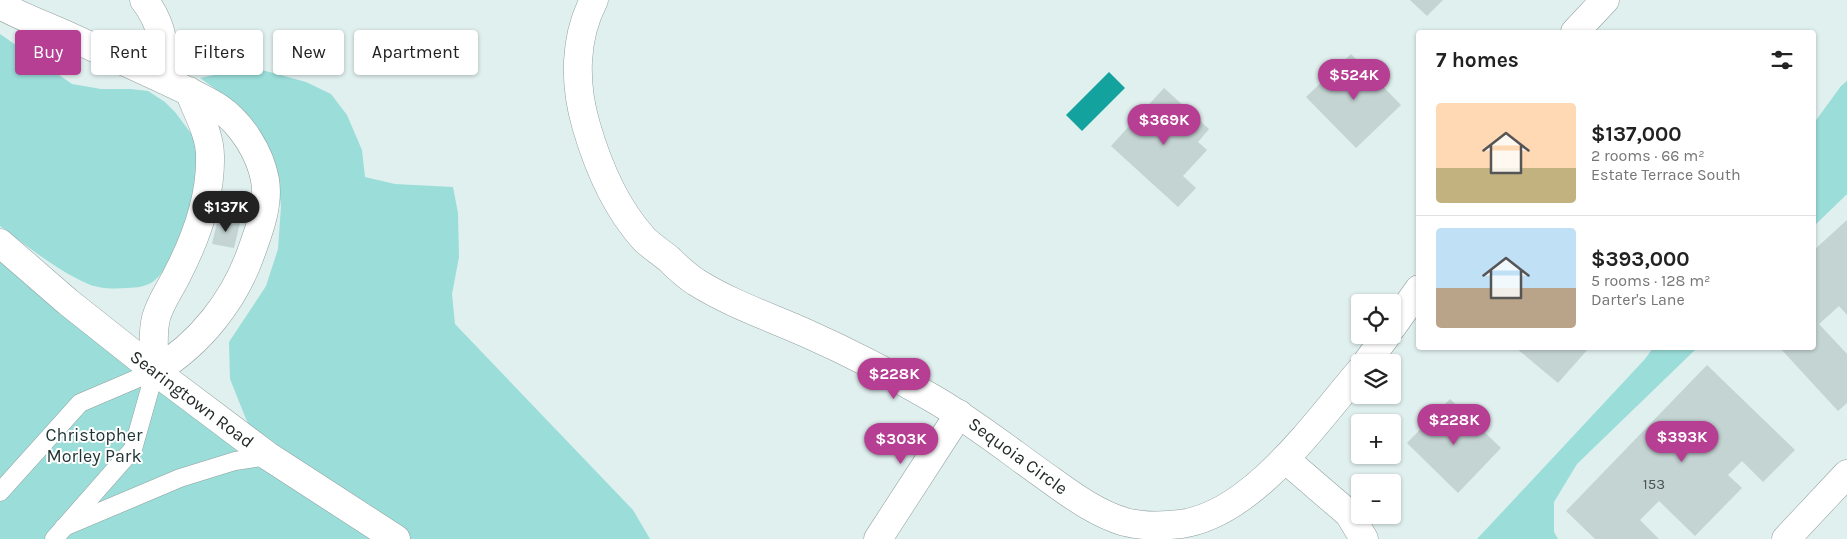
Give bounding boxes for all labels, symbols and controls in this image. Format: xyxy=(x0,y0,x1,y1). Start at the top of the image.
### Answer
chip: Buy xyxy=(15,30,81,75)
chip: Rent xyxy=(91,30,165,75)
chip: Filters xyxy=(175,30,263,75)
chip: New xyxy=(273,30,344,75)
chip: Apartment xyxy=(354,30,478,75)
icon: filters xyxy=(1768,46,1796,74)
text: 7 homes xyxy=(1436,48,1519,72)
pin: $524K xyxy=(1319,58,1389,101)
text: $524K xyxy=(1329,65,1379,84)
pin: $369K xyxy=(1129,104,1199,146)
text: $369K xyxy=(1139,110,1189,129)
text: $137,000 xyxy=(1591,122,1682,146)
icon: home xyxy=(1476,123,1536,183)
text: 2 rooms · 66 m² xyxy=(1591,146,1705,165)
text: Estate Terrace South xyxy=(1591,165,1741,184)
pin: $137K xyxy=(191,190,261,233)
text: $137K xyxy=(203,197,249,216)
text: $393,000 xyxy=(1591,247,1690,271)
icon: home xyxy=(1476,248,1536,308)
text: 5 rooms · 128 m² xyxy=(1591,271,1711,290)
text: Darter's Lane xyxy=(1591,290,1685,309)
map controls xyxy=(1351,294,1401,524)
button: locate xyxy=(1351,294,1401,344)
street label: Searingtown Road xyxy=(126,345,258,453)
button: layers xyxy=(1351,354,1401,404)
pin: $228K xyxy=(859,358,929,400)
text: $228K xyxy=(868,364,920,383)
pin: $228K xyxy=(1419,404,1489,446)
text: $228K xyxy=(1428,410,1480,429)
street label: Sequoia Circle xyxy=(964,413,1072,499)
button: + xyxy=(1351,414,1401,464)
pin: $393K xyxy=(1647,420,1717,463)
pin: $303K xyxy=(866,422,936,465)
park label: Christopher Morley Park xyxy=(46,424,143,467)
text: $393K xyxy=(1656,427,1708,446)
text: $303K xyxy=(875,429,927,448)
button: − xyxy=(1351,474,1401,524)
house number: 153 xyxy=(1643,475,1665,493)

